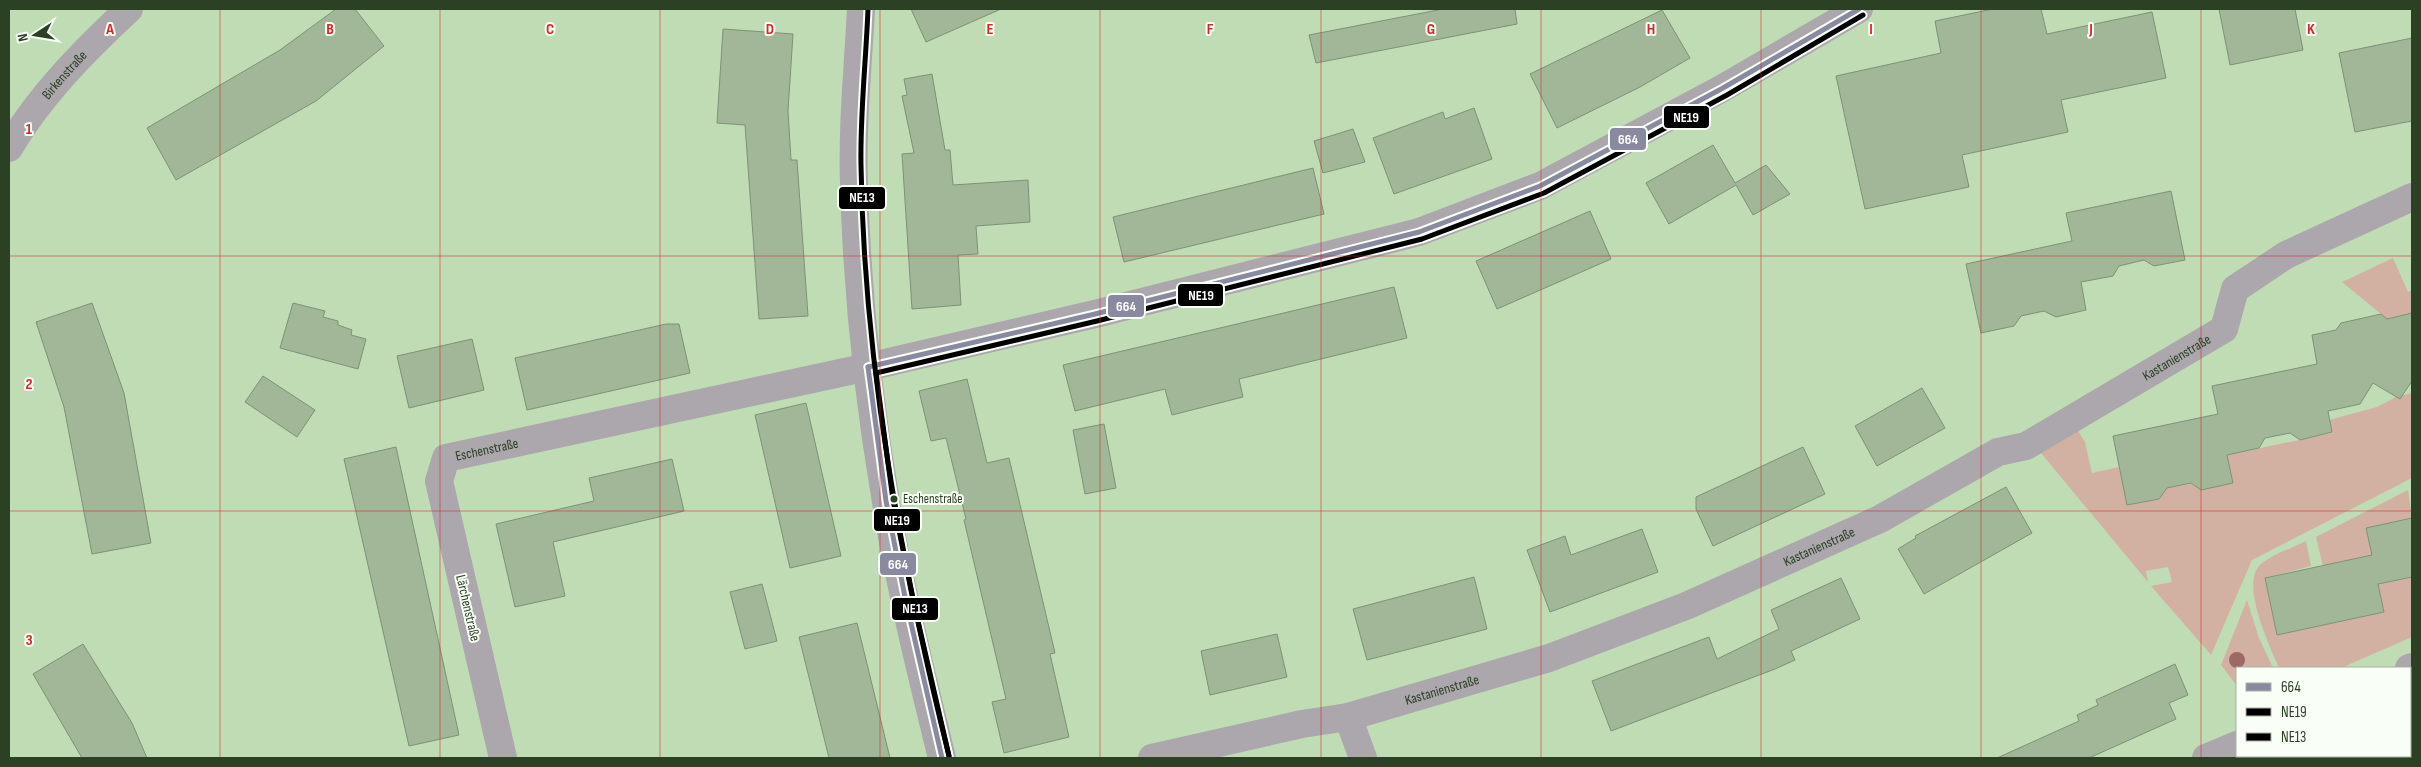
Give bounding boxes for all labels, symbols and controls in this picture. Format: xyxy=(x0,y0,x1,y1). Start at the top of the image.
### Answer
north arrow xyxy=(10,10,60,60)
text: A xyxy=(105,20,114,39)
text: B xyxy=(326,20,334,39)
text: C xyxy=(546,20,554,39)
text: D xyxy=(766,20,774,39)
text: E xyxy=(987,20,994,39)
text: F xyxy=(1207,20,1214,39)
text: G xyxy=(1427,20,1435,39)
text: H xyxy=(1647,20,1655,39)
text: I xyxy=(1869,20,1873,39)
text: J xyxy=(2088,20,2093,39)
text: K xyxy=(2307,20,2315,39)
text: N xyxy=(14,32,32,43)
street label: Birkenstraße xyxy=(38,47,90,102)
line badge: NE19 xyxy=(1663,105,1710,129)
text: NE19 xyxy=(1673,109,1699,126)
text: 1 xyxy=(26,120,33,139)
line badge: 664 xyxy=(1609,127,1647,151)
text: 664 xyxy=(1618,131,1638,148)
line badge: NE13 xyxy=(838,186,886,210)
text: NE13 xyxy=(849,189,875,206)
line badge: NE19 xyxy=(1177,283,1224,307)
text: NE19 xyxy=(1188,287,1214,304)
line badge: 664 xyxy=(1107,294,1145,318)
text: 664 xyxy=(1116,298,1136,315)
street label: Kastanienstraße xyxy=(2139,330,2214,384)
text: 2 xyxy=(25,375,33,394)
street label: Eschenstraße xyxy=(454,434,520,464)
place label: Eschenstraße xyxy=(903,491,962,507)
marker: Eschenstraße xyxy=(889,494,899,504)
line badge: NE19 xyxy=(873,508,921,532)
text: NE19 xyxy=(884,512,910,529)
street label: Kastanienstraße xyxy=(1780,523,1857,570)
line badge: 664 xyxy=(879,552,917,576)
text: 664 xyxy=(888,556,908,573)
street label: Lärchenstraße xyxy=(452,573,484,643)
line badge: NE13 xyxy=(891,597,939,621)
text: NE13 xyxy=(902,600,928,617)
text: 3 xyxy=(25,631,33,650)
legend xyxy=(2236,667,2411,757)
street label: Kastanienstraße xyxy=(1403,671,1481,708)
text: 664 xyxy=(2281,678,2301,697)
text: NE19 xyxy=(2281,703,2307,722)
text: NE13 xyxy=(2281,728,2306,747)

